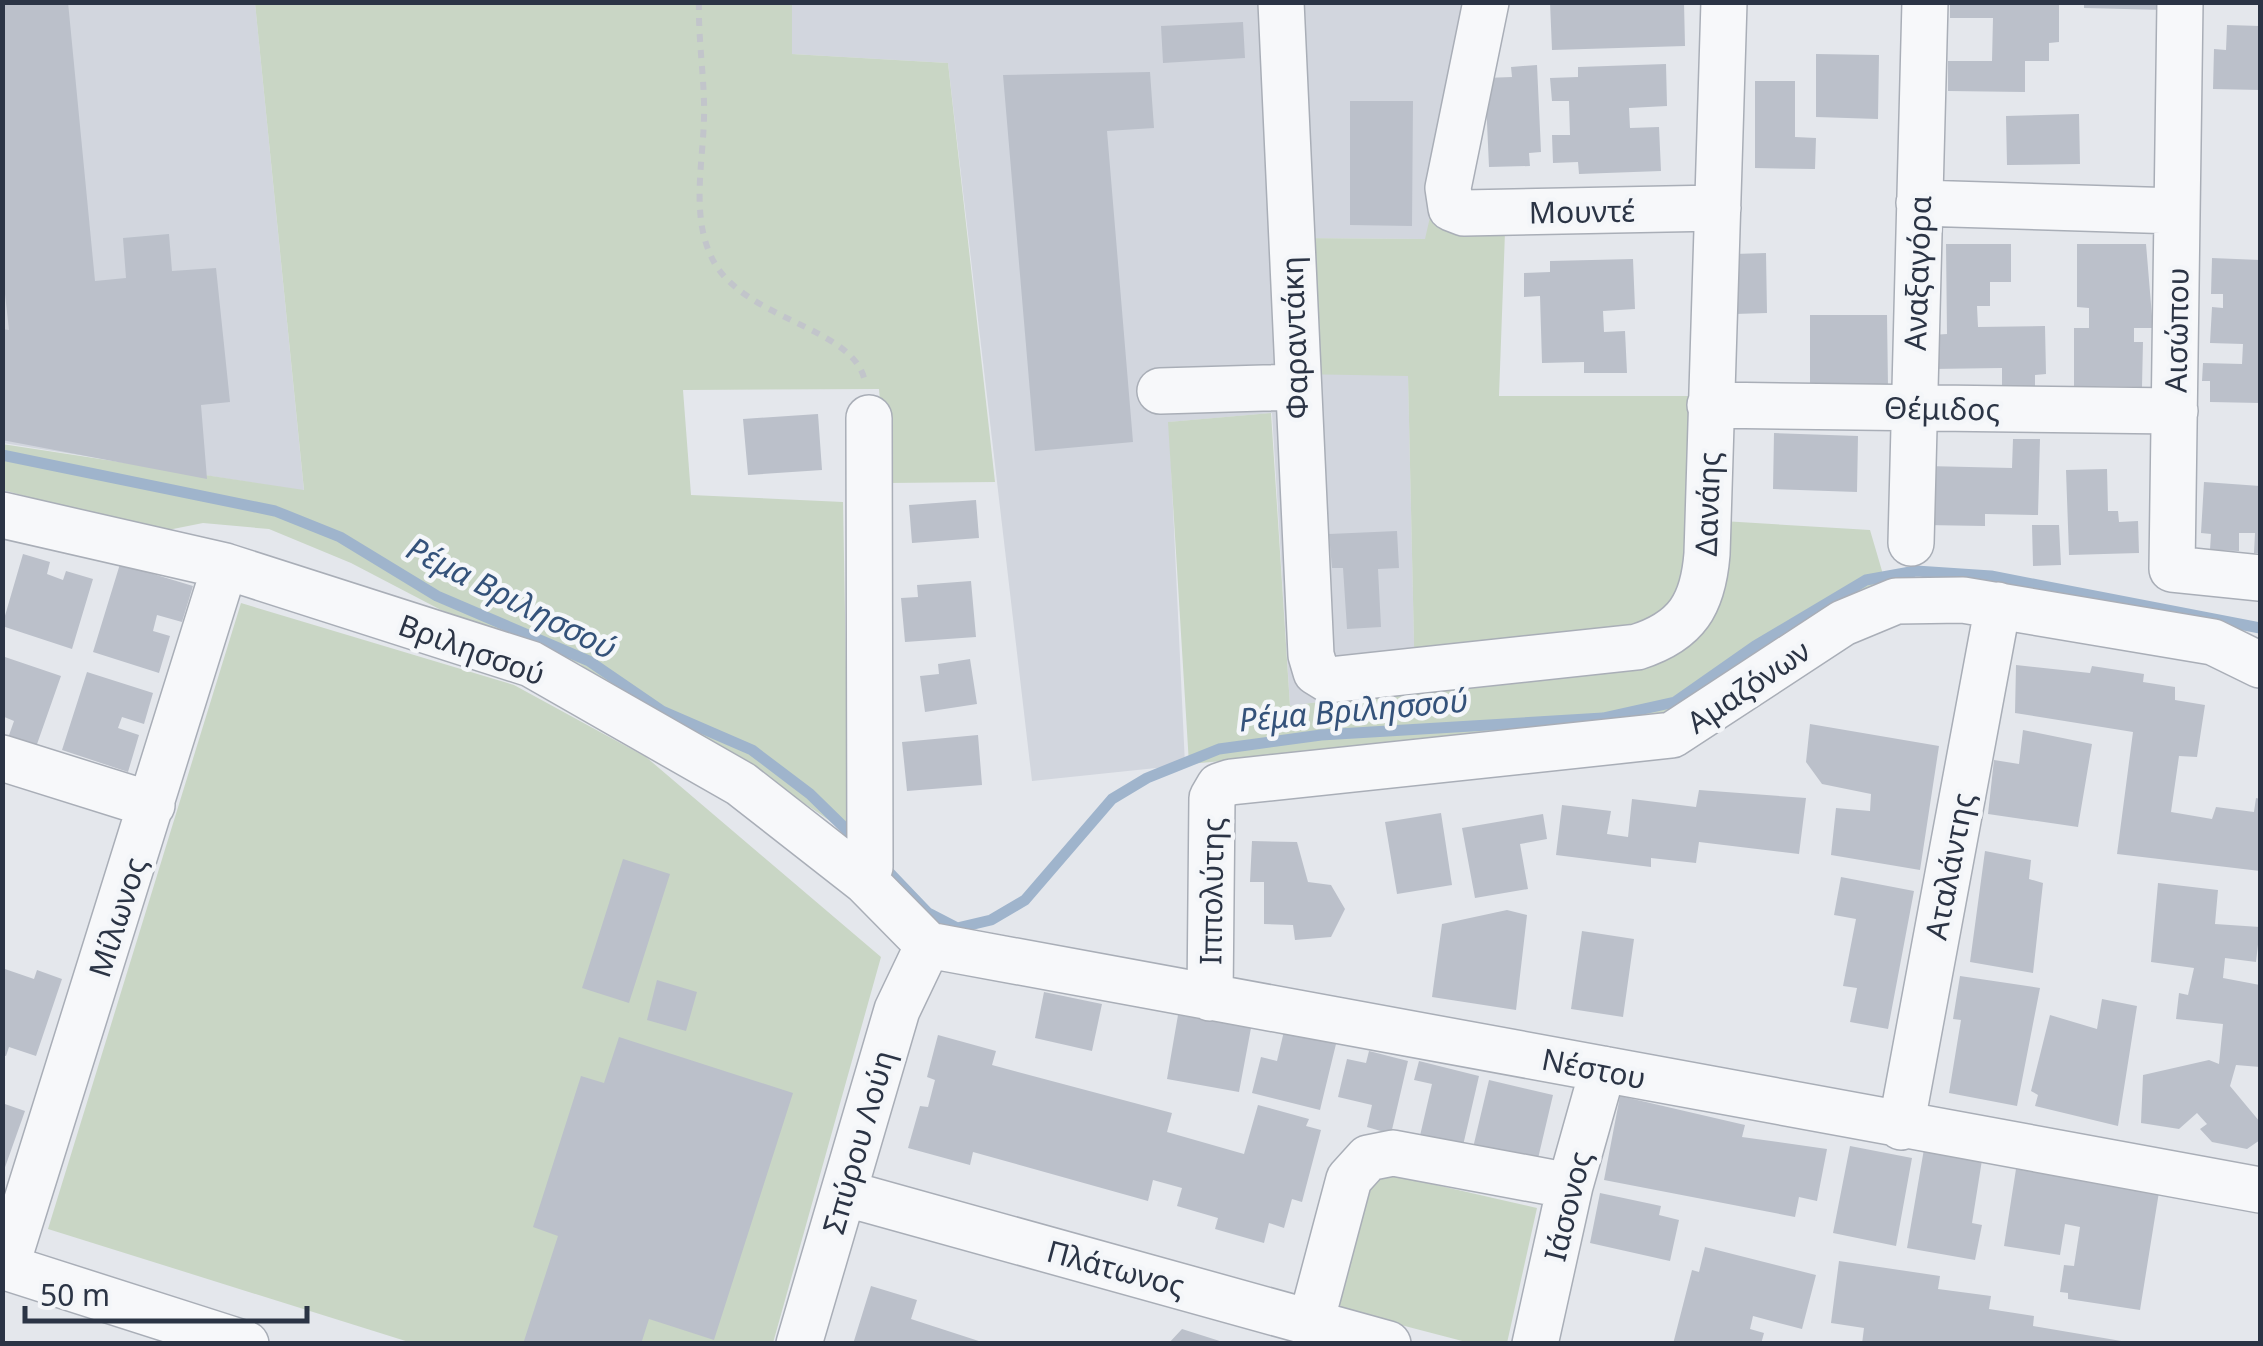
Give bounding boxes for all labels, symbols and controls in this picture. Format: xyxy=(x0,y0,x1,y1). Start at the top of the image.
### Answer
street label: Μουντέ xyxy=(1528,190,1636,232)
street label: Αναξαγόρα xyxy=(1894,194,1940,351)
street label: Φαραντάκη xyxy=(1271,256,1317,420)
street label: Αισώπου xyxy=(2154,267,2198,393)
street label: Θέμιδος xyxy=(1884,386,2000,430)
street label: Δανάης xyxy=(1685,451,1729,557)
water label: Ρέμα Βριλησσού xyxy=(401,528,623,666)
street label: Βριλησσού xyxy=(394,606,550,692)
street label: Αμαζόνων xyxy=(1678,630,1818,742)
water label: Ρέμα Βριλησσού xyxy=(1237,678,1469,740)
street label: Αταλάντης xyxy=(1915,789,1983,943)
street label: Ιππολύτης xyxy=(1189,817,1233,965)
street label: Μίλωνος xyxy=(78,852,156,982)
street label: Νέστου xyxy=(1538,1038,1650,1098)
street label: Σπύρου Λούη xyxy=(812,1045,904,1239)
street label: Ιάσονος xyxy=(1534,1147,1600,1265)
street label: Πλάτωνος xyxy=(1043,1230,1189,1306)
scale bar xyxy=(25,1261,308,1323)
text: 50 m xyxy=(40,1274,110,1315)

